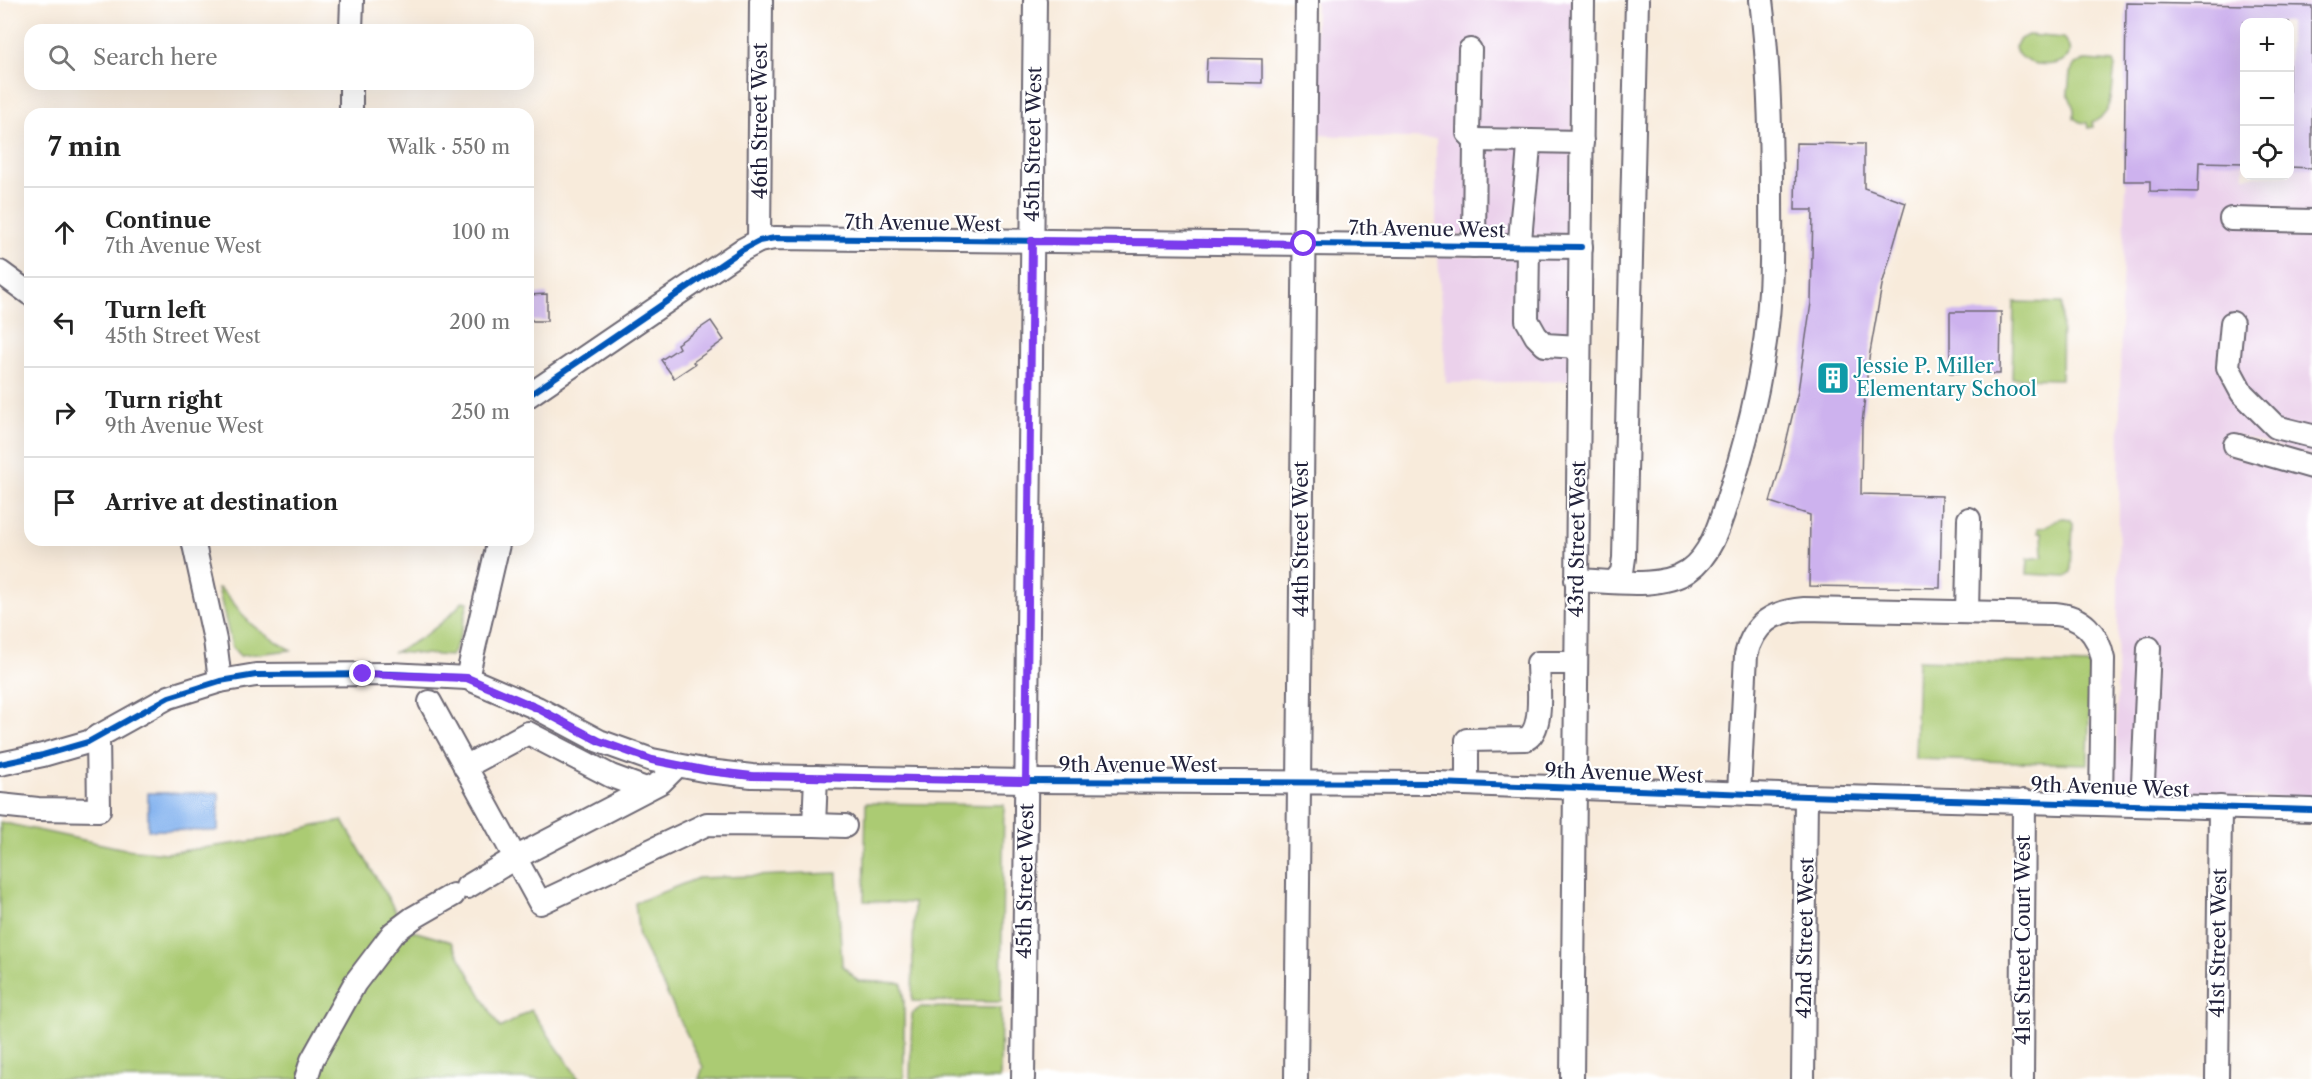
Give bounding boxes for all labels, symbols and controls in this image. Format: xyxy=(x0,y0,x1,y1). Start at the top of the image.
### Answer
map controls xyxy=(2240,18,2294,180)
button: + xyxy=(2240,18,2294,72)
search box xyxy=(24,24,534,90)
icon: search xyxy=(45,41,78,74)
street label: 46th Street West xyxy=(748,43,772,199)
text: Search here xyxy=(93,44,218,71)
street label: 45th Street West xyxy=(1020,66,1046,222)
button: − xyxy=(2240,72,2294,126)
button: locate xyxy=(2240,126,2294,180)
text: 7 min xyxy=(48,131,121,163)
text: Walk · 550 m xyxy=(388,135,510,159)
text: Continue xyxy=(105,207,211,234)
street label: 7th Avenue West xyxy=(844,210,1002,236)
icon: ahead xyxy=(48,216,81,249)
street label: 7th Avenue West xyxy=(1348,216,1506,242)
text: 100 m xyxy=(452,220,510,244)
route start xyxy=(1290,230,1316,256)
text: 7th Avenue West xyxy=(105,234,262,258)
text: Turn left xyxy=(105,297,206,324)
icon: left xyxy=(48,306,81,339)
text: 200 m xyxy=(449,310,510,334)
text: 45th Street West xyxy=(105,324,261,348)
place label: Jessie P. Miller Elementary School xyxy=(1853,354,2037,401)
building icon: Jessie P. Miller Elementary School xyxy=(1815,360,1851,396)
text: Turn right xyxy=(105,387,223,414)
icon: right xyxy=(48,396,81,429)
text: 250 m xyxy=(451,400,510,424)
text: 9th Avenue West xyxy=(105,414,264,438)
street label: 44th Street West xyxy=(1289,461,1313,617)
street label: 43rd Street West xyxy=(1564,461,1590,617)
icon: arrive xyxy=(48,486,81,519)
text: Arrive at destination xyxy=(105,489,338,516)
route end xyxy=(349,660,375,686)
street label: 9th Avenue West xyxy=(1059,753,1217,777)
street label: 9th Avenue West xyxy=(1544,758,1704,788)
street label: 9th Avenue West xyxy=(2030,772,2190,802)
street label: 45th Street West xyxy=(1012,803,1038,959)
street label: 41st Street Court West xyxy=(2011,835,2035,1045)
street label: 42nd Street West xyxy=(1792,857,1818,1019)
street label: 41st Street West xyxy=(2205,868,2231,1018)

